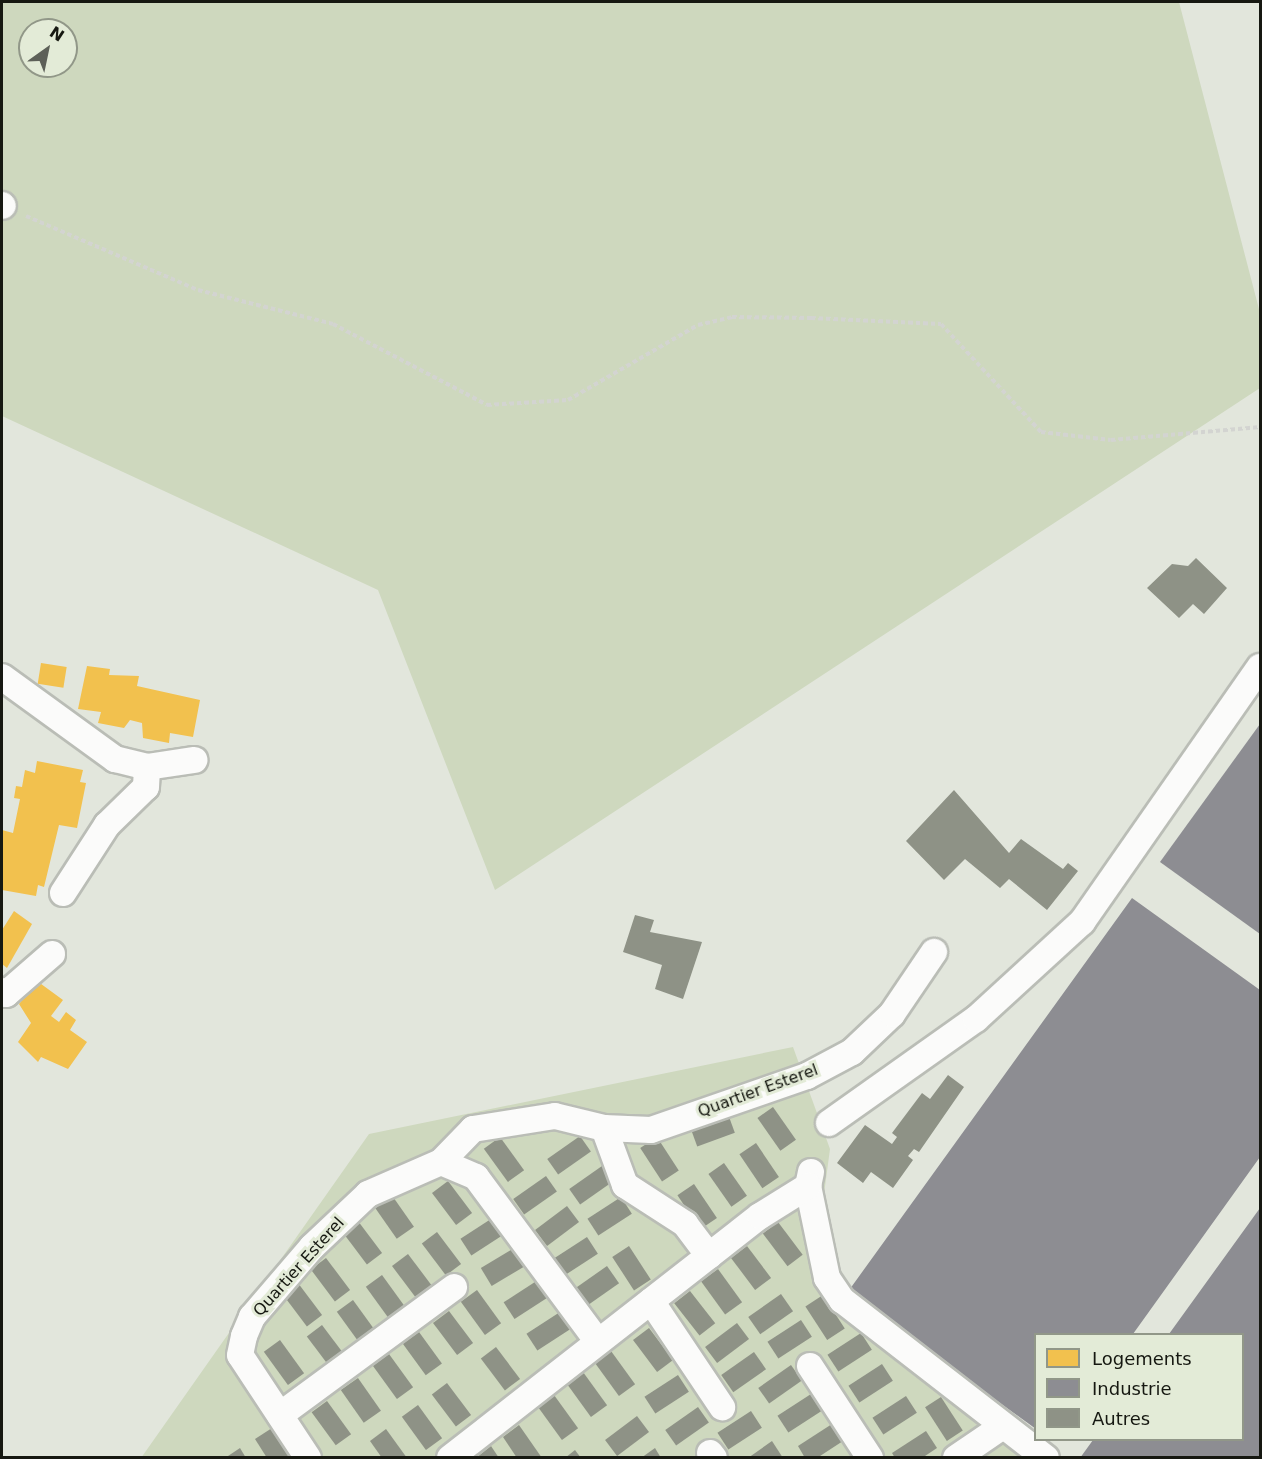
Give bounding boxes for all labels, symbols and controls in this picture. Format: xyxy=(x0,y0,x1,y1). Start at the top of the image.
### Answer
north arrow xyxy=(18,18,78,78)
text: N xyxy=(46,23,68,46)
street label: Quartier Esterel xyxy=(695,1060,821,1122)
street label: Quartier Esterel xyxy=(250,1214,348,1320)
legend xyxy=(1034,1333,1244,1441)
text: Logements xyxy=(1092,1348,1192,1369)
text: Industrie xyxy=(1092,1378,1171,1399)
text: Autres xyxy=(1092,1408,1150,1429)

